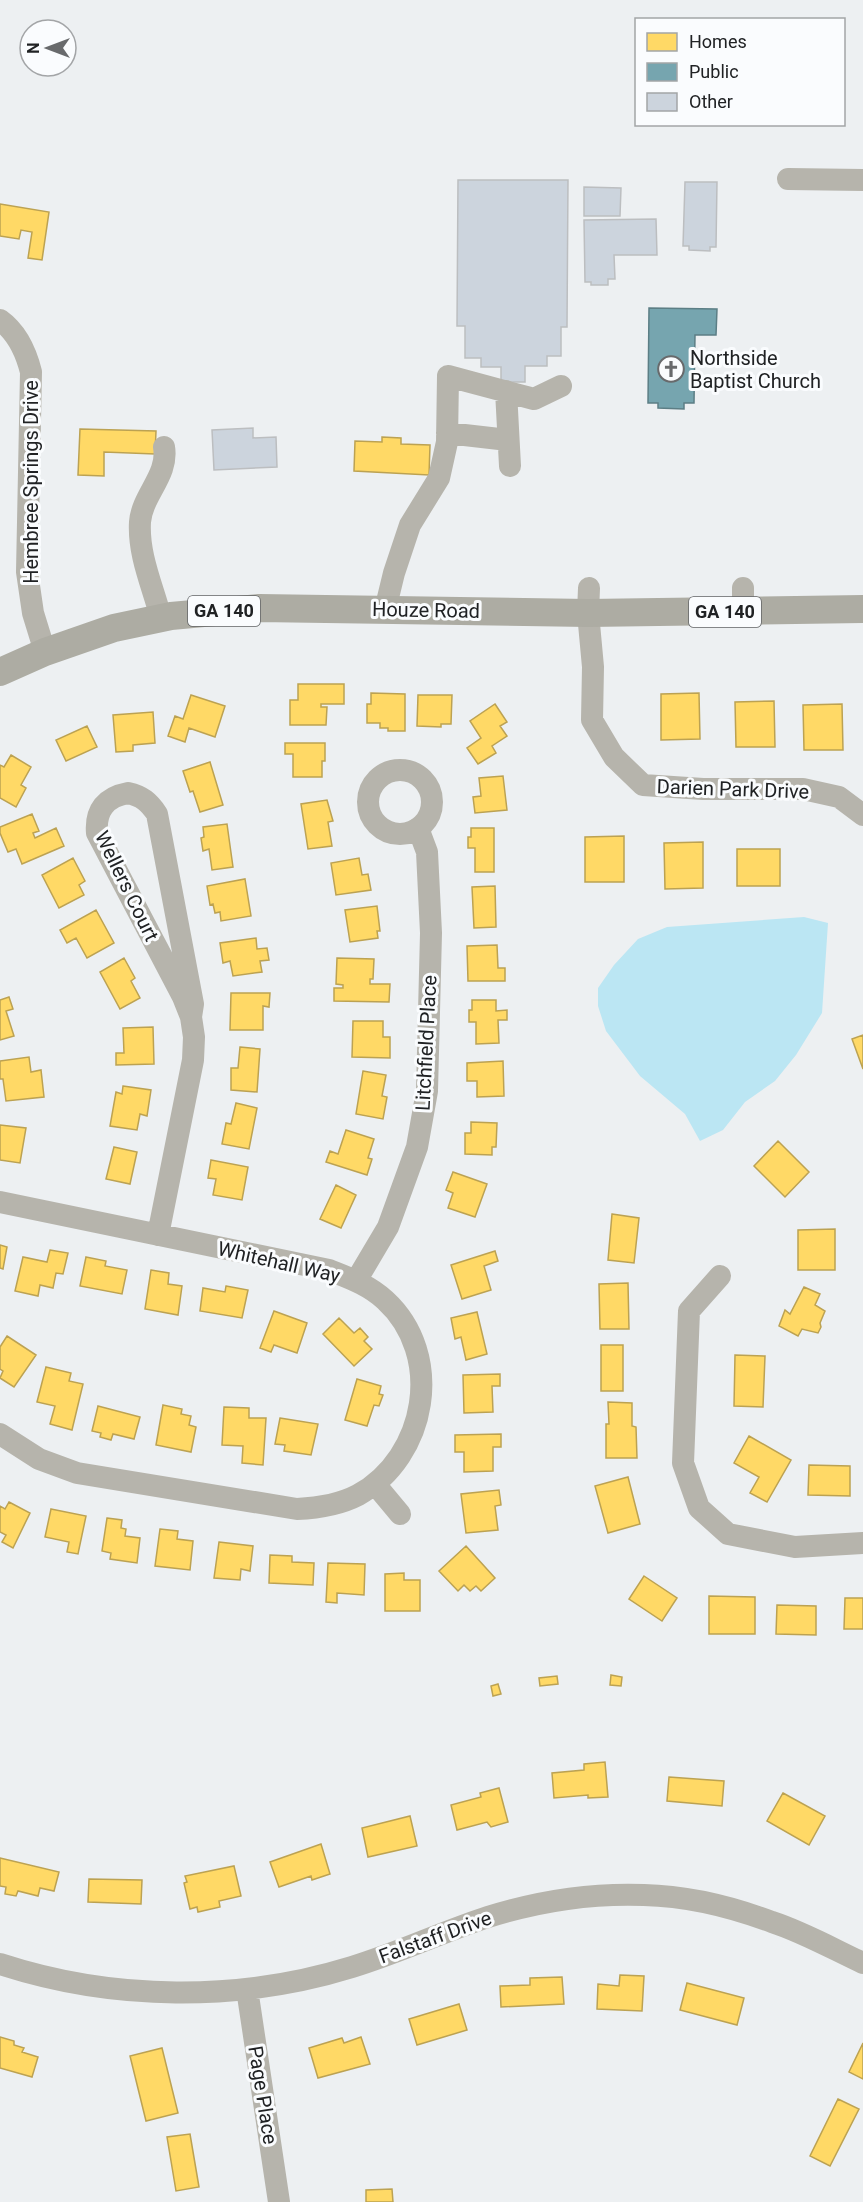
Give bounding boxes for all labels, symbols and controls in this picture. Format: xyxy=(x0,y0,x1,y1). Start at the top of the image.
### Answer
north arrow xyxy=(18,18,78,78)
legend xyxy=(635,18,845,126)
text: Homes xyxy=(689,31,747,52)
text: N xyxy=(24,42,43,54)
text: Public xyxy=(689,61,739,82)
text: Other xyxy=(689,91,733,112)
place label: Northside Baptist Church xyxy=(690,346,821,393)
church icon: Northside Baptist Church xyxy=(656,354,686,384)
street label: Hembree Springs Drive xyxy=(19,380,43,584)
road number: GA 140 xyxy=(188,596,260,626)
street label: Houze Road xyxy=(372,597,480,623)
road number: GA 140 xyxy=(689,597,761,627)
street label: Darien Park Drive xyxy=(656,774,810,804)
street label: Wellers Court xyxy=(90,827,164,945)
street label: Litchfield Place xyxy=(410,975,442,1111)
street label: Whitehall Way xyxy=(215,1236,343,1288)
street label: Falstaff Drive xyxy=(375,1906,495,1968)
street label: Page Place xyxy=(243,2044,283,2146)

